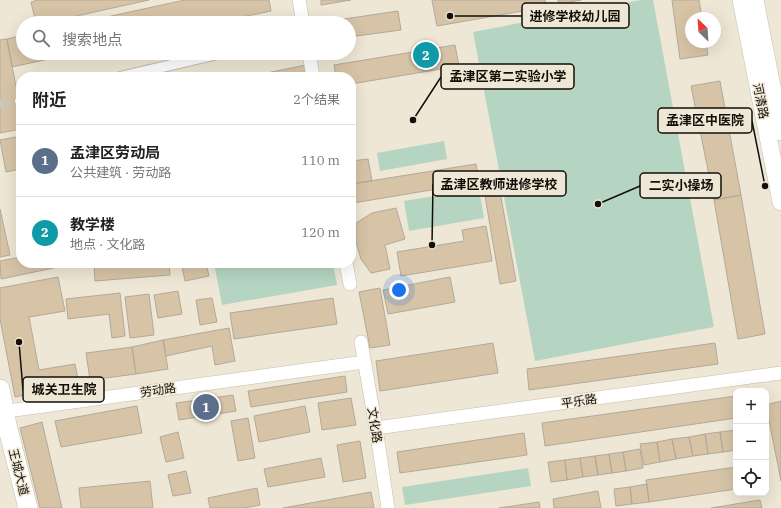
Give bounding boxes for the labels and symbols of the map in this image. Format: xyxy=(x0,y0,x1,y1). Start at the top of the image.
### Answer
callout: 进修学校幼儿园 xyxy=(522,3,629,28)
text: 进修学校幼儿园 xyxy=(529,8,621,25)
north arrow xyxy=(685,12,721,48)
pin: 2 xyxy=(413,40,439,70)
callout: 孟津区第二实验小学 xyxy=(441,64,574,89)
text: 孟津区第二实验小学 xyxy=(449,68,567,85)
street label: 河清路 xyxy=(750,82,772,120)
callout: 孟津区中医院 xyxy=(658,108,752,133)
text: 孟津区中医院 xyxy=(666,112,744,129)
callout: 孟津区教师进修学校 xyxy=(433,171,566,196)
callout: 二实小操场 xyxy=(640,173,721,198)
text: 孟津区教师进修学校 xyxy=(440,176,558,193)
text: 二实小操场 xyxy=(648,177,714,194)
your location xyxy=(389,280,409,300)
callout: 城关卫生院 xyxy=(23,377,104,402)
street label: 劳动路 xyxy=(139,380,177,400)
text: 城关卫生院 xyxy=(31,381,97,398)
street label: 平乐路 xyxy=(560,391,598,411)
pin: 1 xyxy=(193,392,219,422)
street label: 文化路 xyxy=(365,406,385,444)
street label: 王城大道 xyxy=(6,447,32,497)

